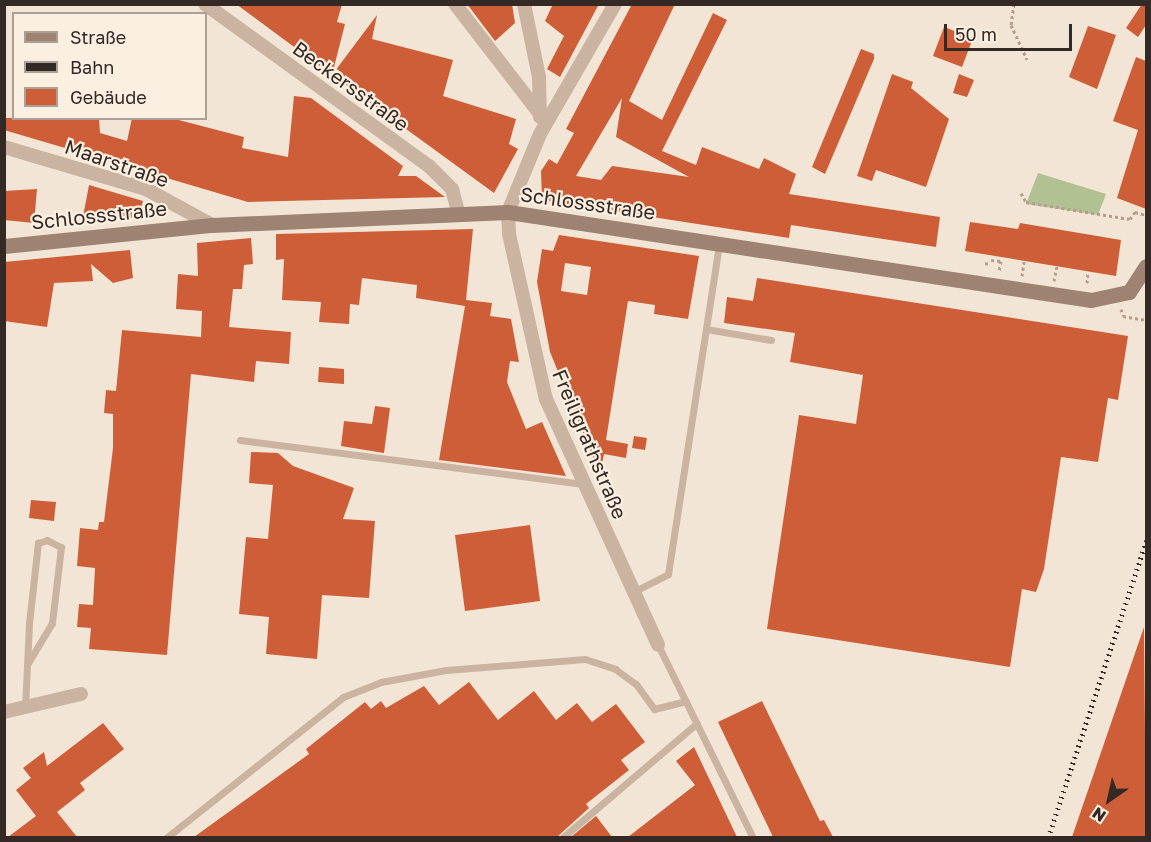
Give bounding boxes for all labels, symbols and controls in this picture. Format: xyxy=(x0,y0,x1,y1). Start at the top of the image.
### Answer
legend xyxy=(12,12,207,120)
scale bar xyxy=(947,12,1074,50)
text: 50 m xyxy=(955,23,997,45)
text: Straße xyxy=(70,26,126,48)
street label: Beckersstraße xyxy=(288,36,414,136)
text: Bahn xyxy=(70,56,114,78)
text: Gebäude xyxy=(70,86,147,108)
street label: Maarstraße xyxy=(62,134,172,192)
street label: Schlossstraße xyxy=(519,182,657,224)
street label: Schlossstraße xyxy=(30,196,168,234)
street label: Freiligrathstraße xyxy=(548,366,632,522)
north arrow xyxy=(1079,770,1139,830)
text: N xyxy=(1088,803,1110,827)

